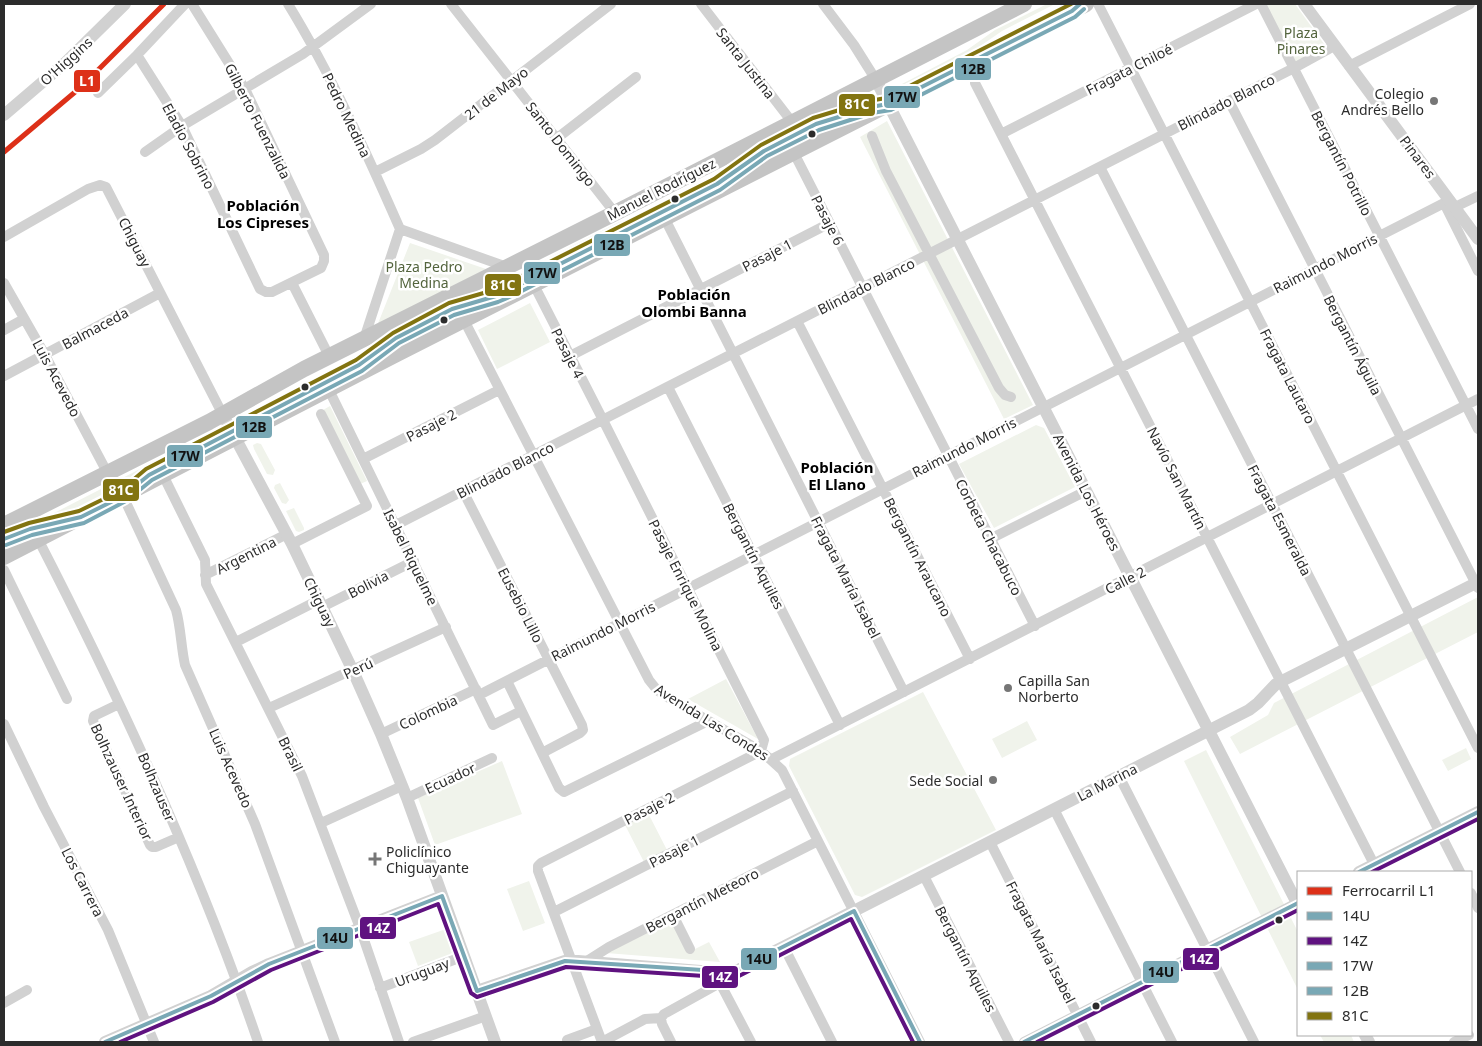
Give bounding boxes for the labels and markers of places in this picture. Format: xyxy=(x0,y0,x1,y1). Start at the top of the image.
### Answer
place label: Colegio Andrés Bello xyxy=(1341,84,1424,119)
marker: Colegio Andrés Bello xyxy=(1428,95,1440,107)
unlabelled marker xyxy=(807,129,817,139)
unlabelled marker xyxy=(670,194,680,204)
unlabelled marker xyxy=(439,315,449,325)
unlabelled marker xyxy=(300,382,310,392)
place label: Capilla San Norberto xyxy=(1018,671,1090,706)
marker: Capilla San Norberto xyxy=(1002,682,1014,694)
place label: Sede Social xyxy=(909,771,983,790)
marker: Sede Social xyxy=(987,774,999,786)
place label: Policlínico Chiguayante xyxy=(386,842,469,877)
marker: Policlínico Chiguayante xyxy=(368,852,382,866)
unlabelled marker xyxy=(1274,915,1284,925)
unlabelled marker xyxy=(1091,1001,1101,1011)

